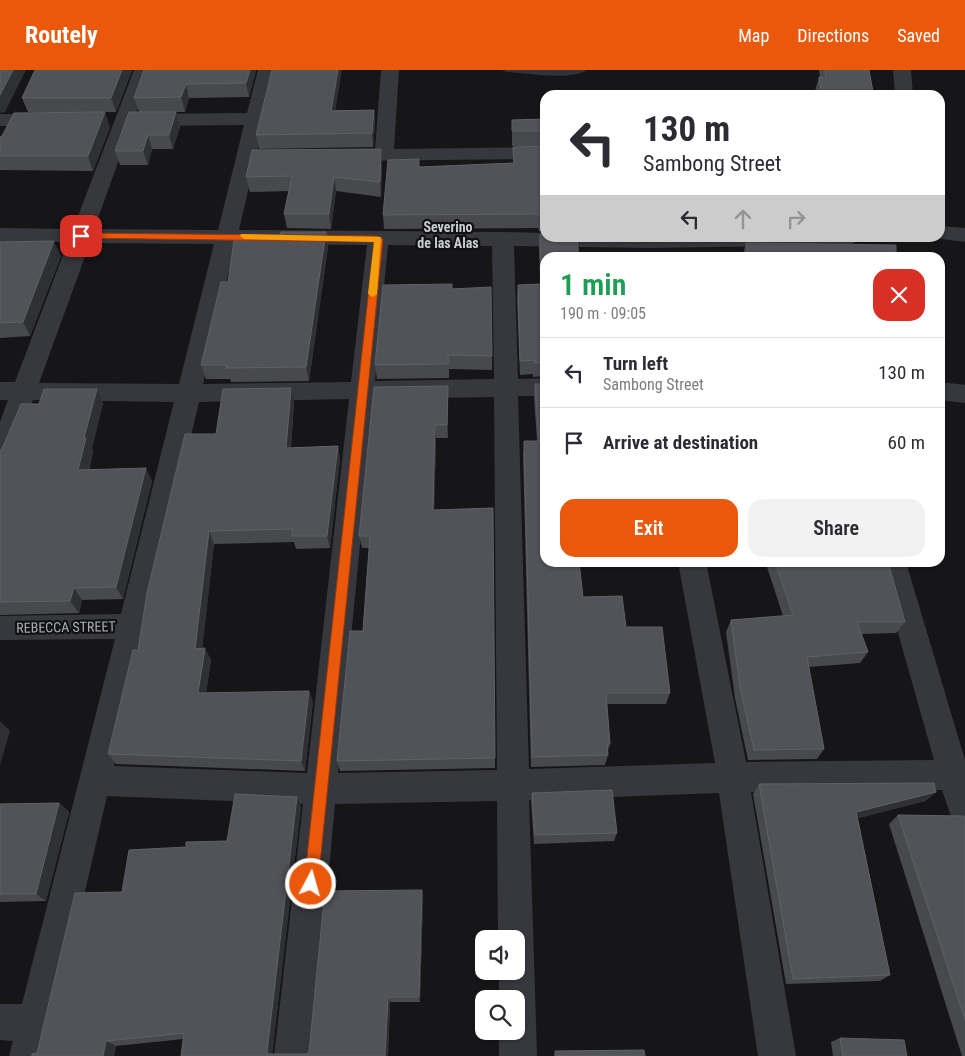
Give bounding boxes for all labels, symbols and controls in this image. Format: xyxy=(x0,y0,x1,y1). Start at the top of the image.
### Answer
text: Routely xyxy=(25,21,98,49)
text: Map xyxy=(738,25,769,46)
text: Directions xyxy=(797,25,869,46)
text: Saved xyxy=(897,25,940,46)
text: 130 m xyxy=(643,109,730,150)
icon: left xyxy=(560,110,625,175)
text: Sambong Street xyxy=(643,151,782,176)
icon: left xyxy=(676,205,704,233)
icon: ahead xyxy=(729,205,757,233)
icon: right xyxy=(782,205,810,233)
pin xyxy=(60,215,102,257)
district label: Severino de las Alas xyxy=(417,219,479,251)
icon: arrive xyxy=(67,222,95,250)
text: 1 min xyxy=(560,267,626,302)
button: close xyxy=(873,269,925,321)
text: 190 m · 09:05 xyxy=(560,304,646,323)
text: Turn left xyxy=(603,352,668,375)
icon: left xyxy=(560,359,588,387)
text: 130 m xyxy=(878,361,925,384)
text: Sambong Street xyxy=(603,375,704,394)
icon: arrive xyxy=(560,429,588,457)
text: Arrive at destination xyxy=(603,431,758,454)
text: 60 m xyxy=(888,431,925,454)
button: Exit xyxy=(560,499,738,557)
button: Share xyxy=(748,499,925,557)
street label: REBECCA STREET xyxy=(16,618,116,636)
position arrow xyxy=(284,857,336,909)
map controls xyxy=(475,930,525,1040)
button: sound xyxy=(475,930,525,980)
button: search xyxy=(475,990,525,1040)

